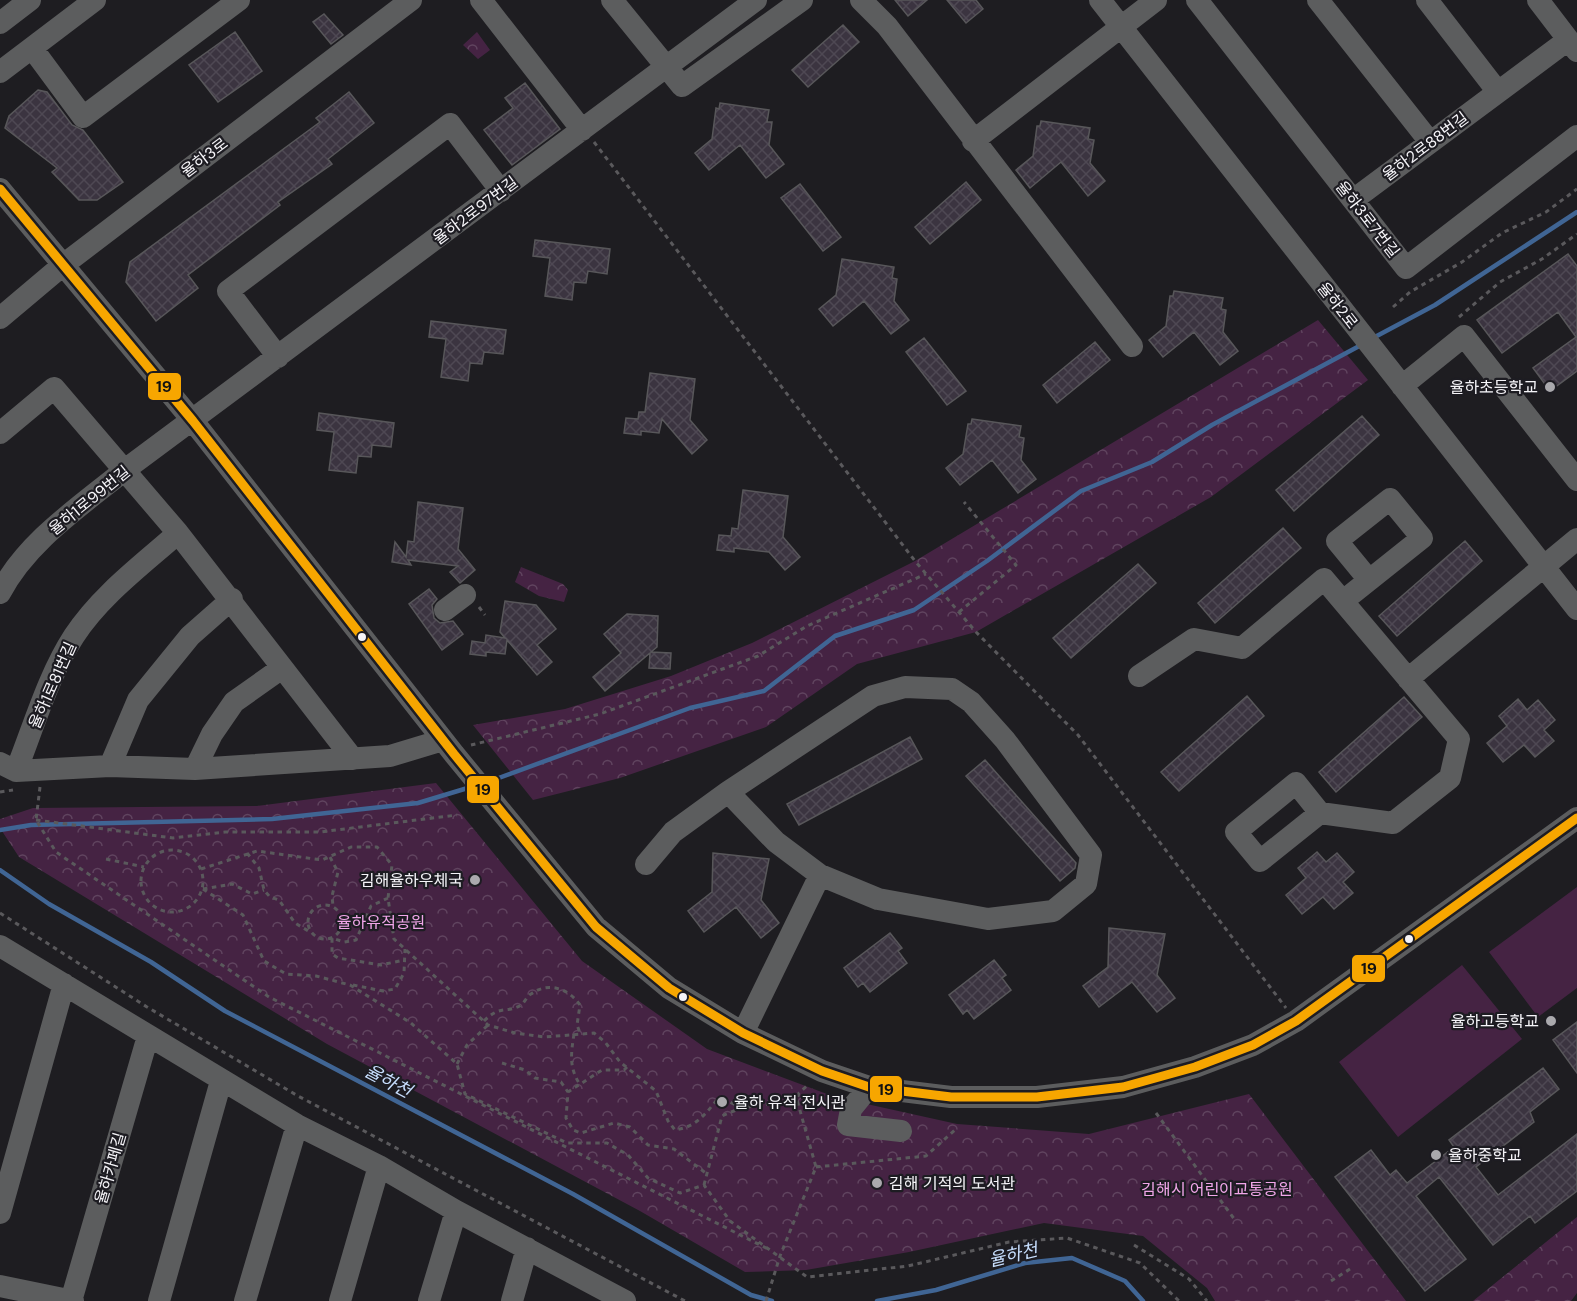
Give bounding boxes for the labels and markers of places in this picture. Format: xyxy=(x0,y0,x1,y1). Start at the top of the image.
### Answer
place label: 율하초등학교 xyxy=(1450,377,1538,398)
marker: 율하초등학교 xyxy=(1543,380,1557,394)
unlabelled marker xyxy=(356,631,368,643)
place label: 김해율하우체국 xyxy=(360,870,463,891)
marker: 김해율하우체국 xyxy=(468,873,482,887)
unlabelled marker xyxy=(1403,933,1415,945)
unlabelled marker xyxy=(677,991,689,1003)
place label: 율하고등학교 xyxy=(1451,1011,1539,1032)
marker: 율하고등학교 xyxy=(1544,1014,1558,1028)
place label: 율하 유적 전시관 xyxy=(734,1092,846,1113)
marker: 율하 유적 전시관 xyxy=(715,1095,729,1109)
place label: 율하중학교 xyxy=(1448,1145,1522,1166)
marker: 율하중학교 xyxy=(1429,1148,1443,1162)
place label: 김해 기적의 도서관 xyxy=(889,1173,1016,1194)
marker: 김해 기적의 도서관 xyxy=(870,1176,884,1190)

